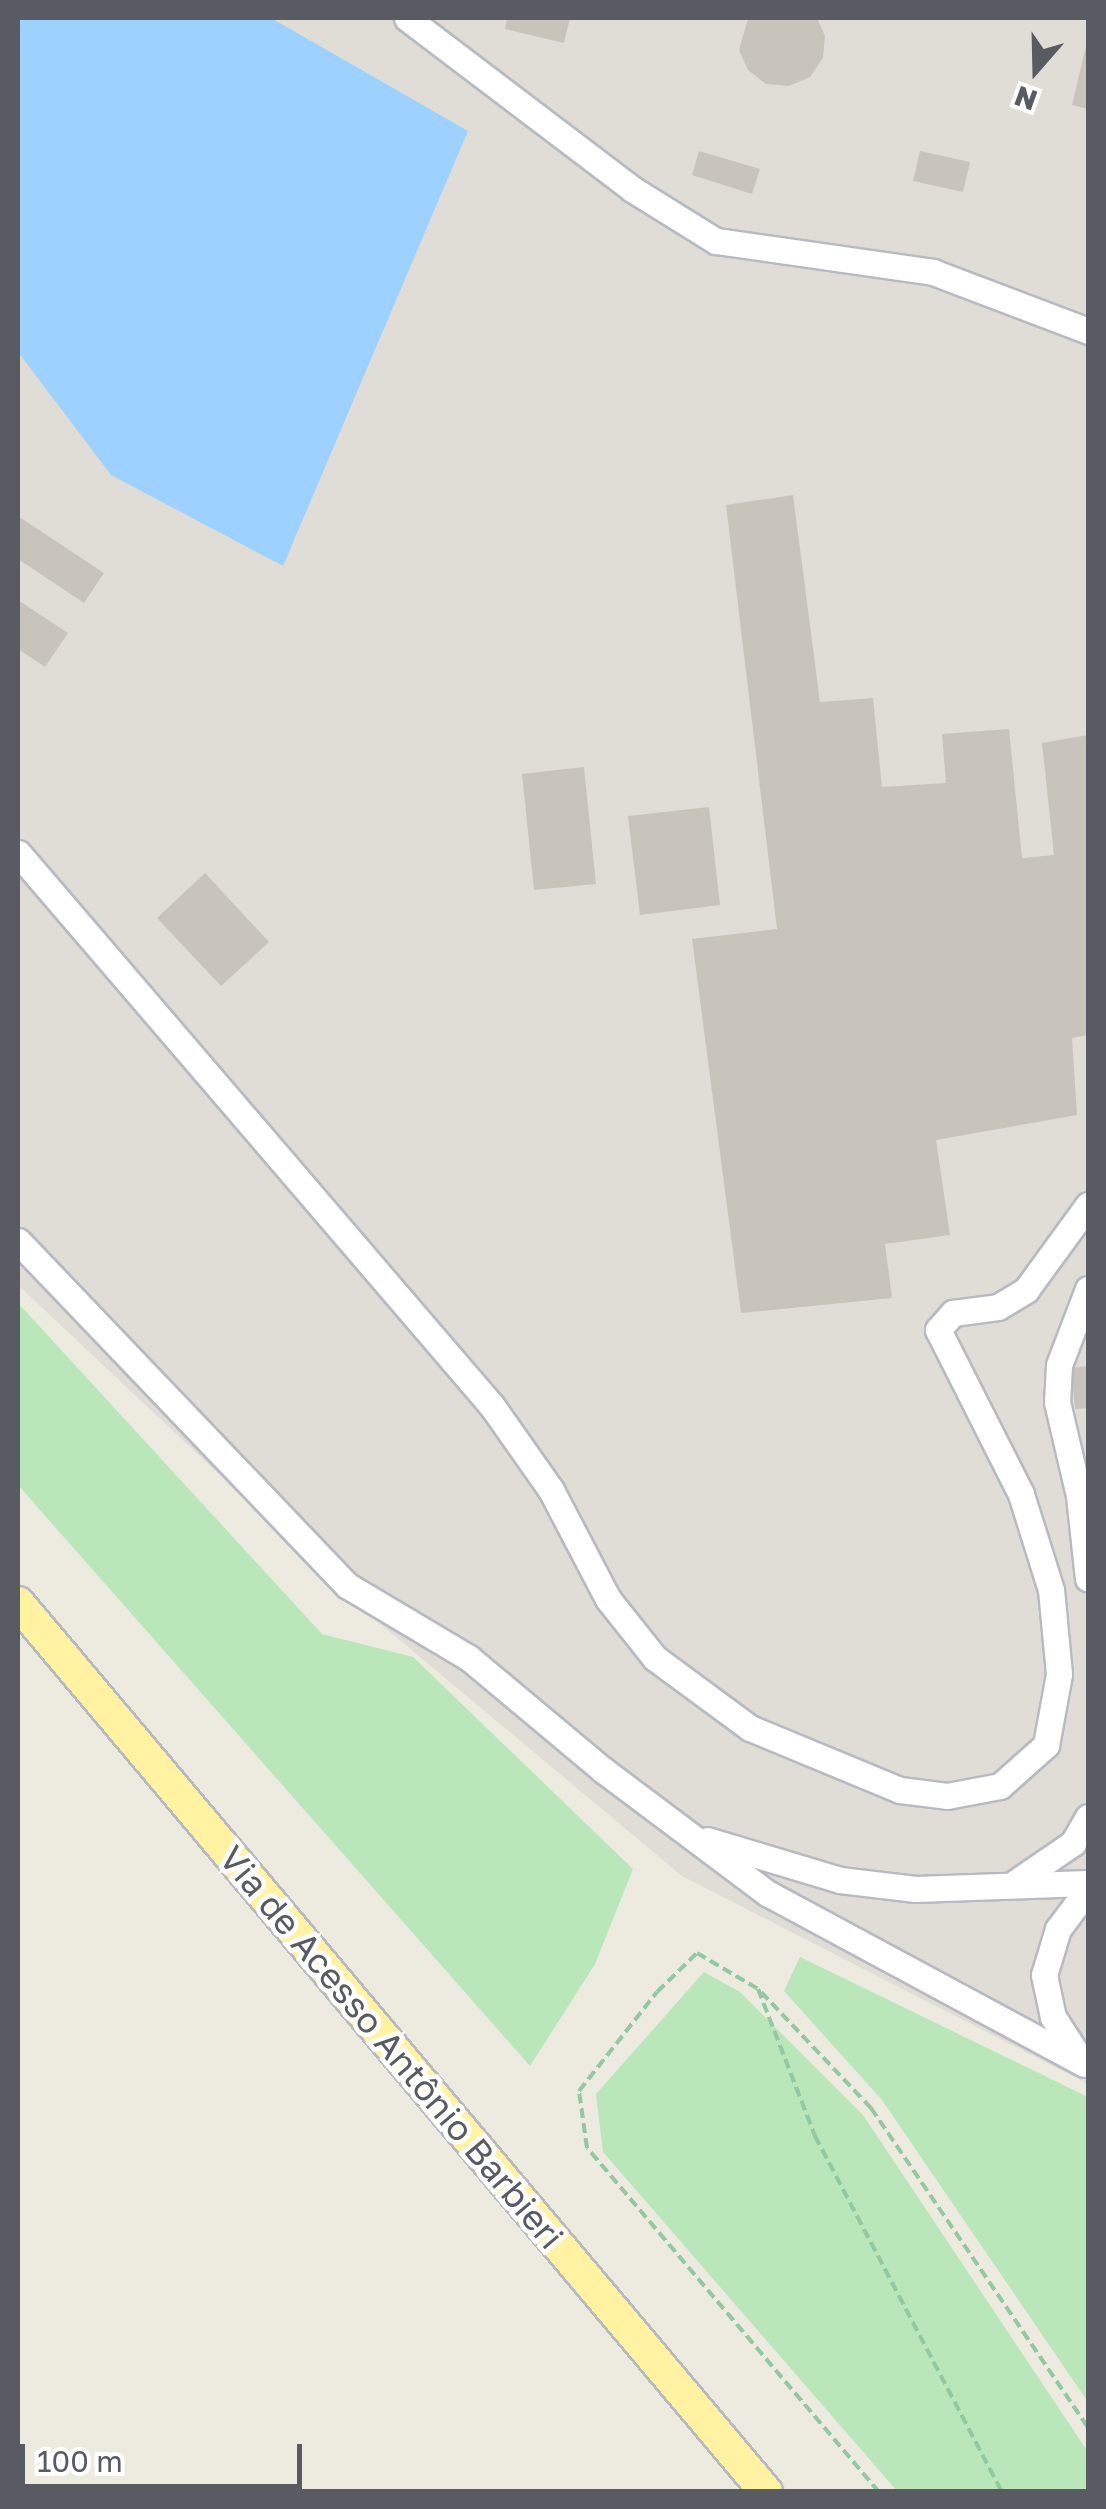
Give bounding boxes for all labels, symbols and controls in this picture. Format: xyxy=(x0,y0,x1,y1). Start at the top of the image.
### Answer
north arrow xyxy=(986,20,1086,120)
text: N xyxy=(1010,80,1041,118)
street label: Via de Acesso Antônio Barbieri xyxy=(211,1837,573,2257)
scale bar xyxy=(25,2424,308,2486)
text: 100 m xyxy=(37,2443,123,2479)

